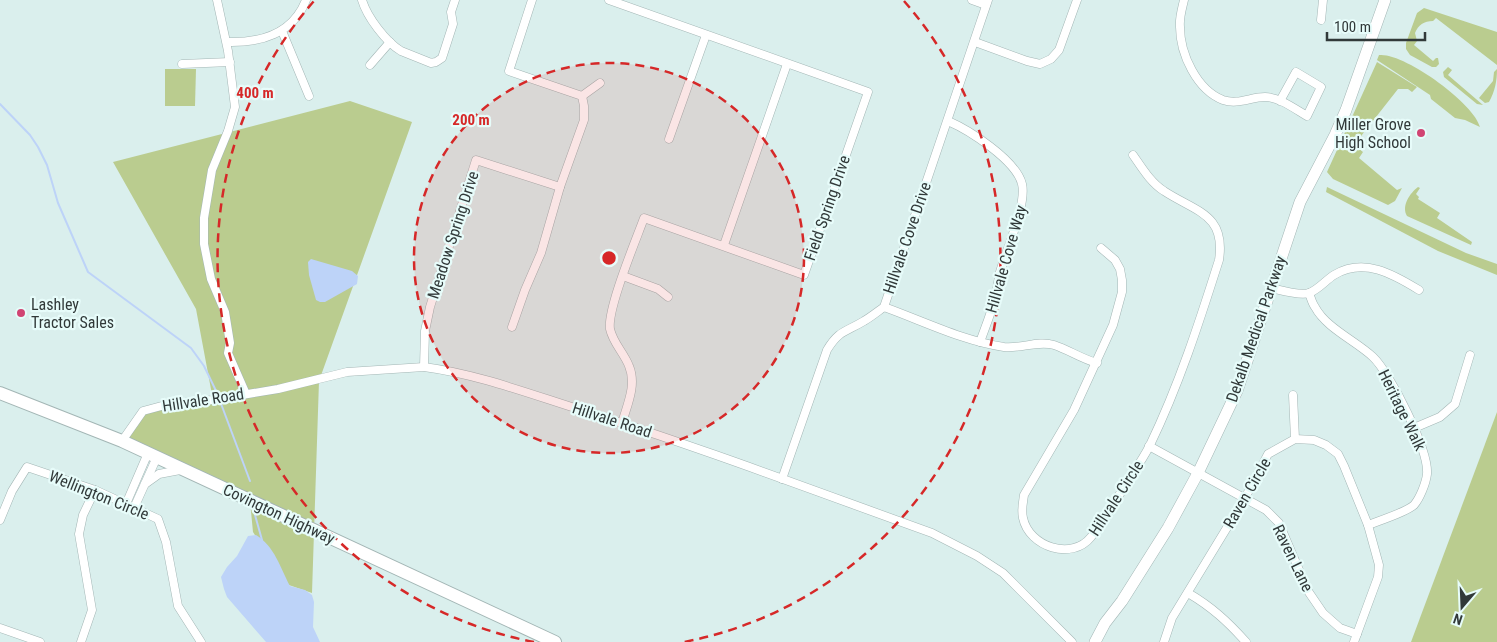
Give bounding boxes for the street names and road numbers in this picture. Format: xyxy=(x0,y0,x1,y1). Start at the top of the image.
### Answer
street label: Field Spring Drive xyxy=(800,153,854,263)
street label: Meadow Spring Drive xyxy=(423,169,483,301)
street label: Hillvale Cove Drive xyxy=(879,180,935,296)
street label: Hillvale Cove Way xyxy=(982,203,1031,315)
street label: Dekalb Medical Parkway xyxy=(1222,253,1290,405)
street label: Heritage Walk xyxy=(1374,366,1430,454)
street label: Hillvale Road xyxy=(161,384,245,416)
street label: Hillvale Road xyxy=(570,398,654,442)
street label: Raven Circle xyxy=(1219,455,1275,531)
street label: Hillvale Circle xyxy=(1085,457,1147,539)
street label: Wellington Circle xyxy=(46,466,152,524)
street label: Covington Highway xyxy=(220,480,338,548)
street label: Raven Lane xyxy=(1269,521,1317,595)

